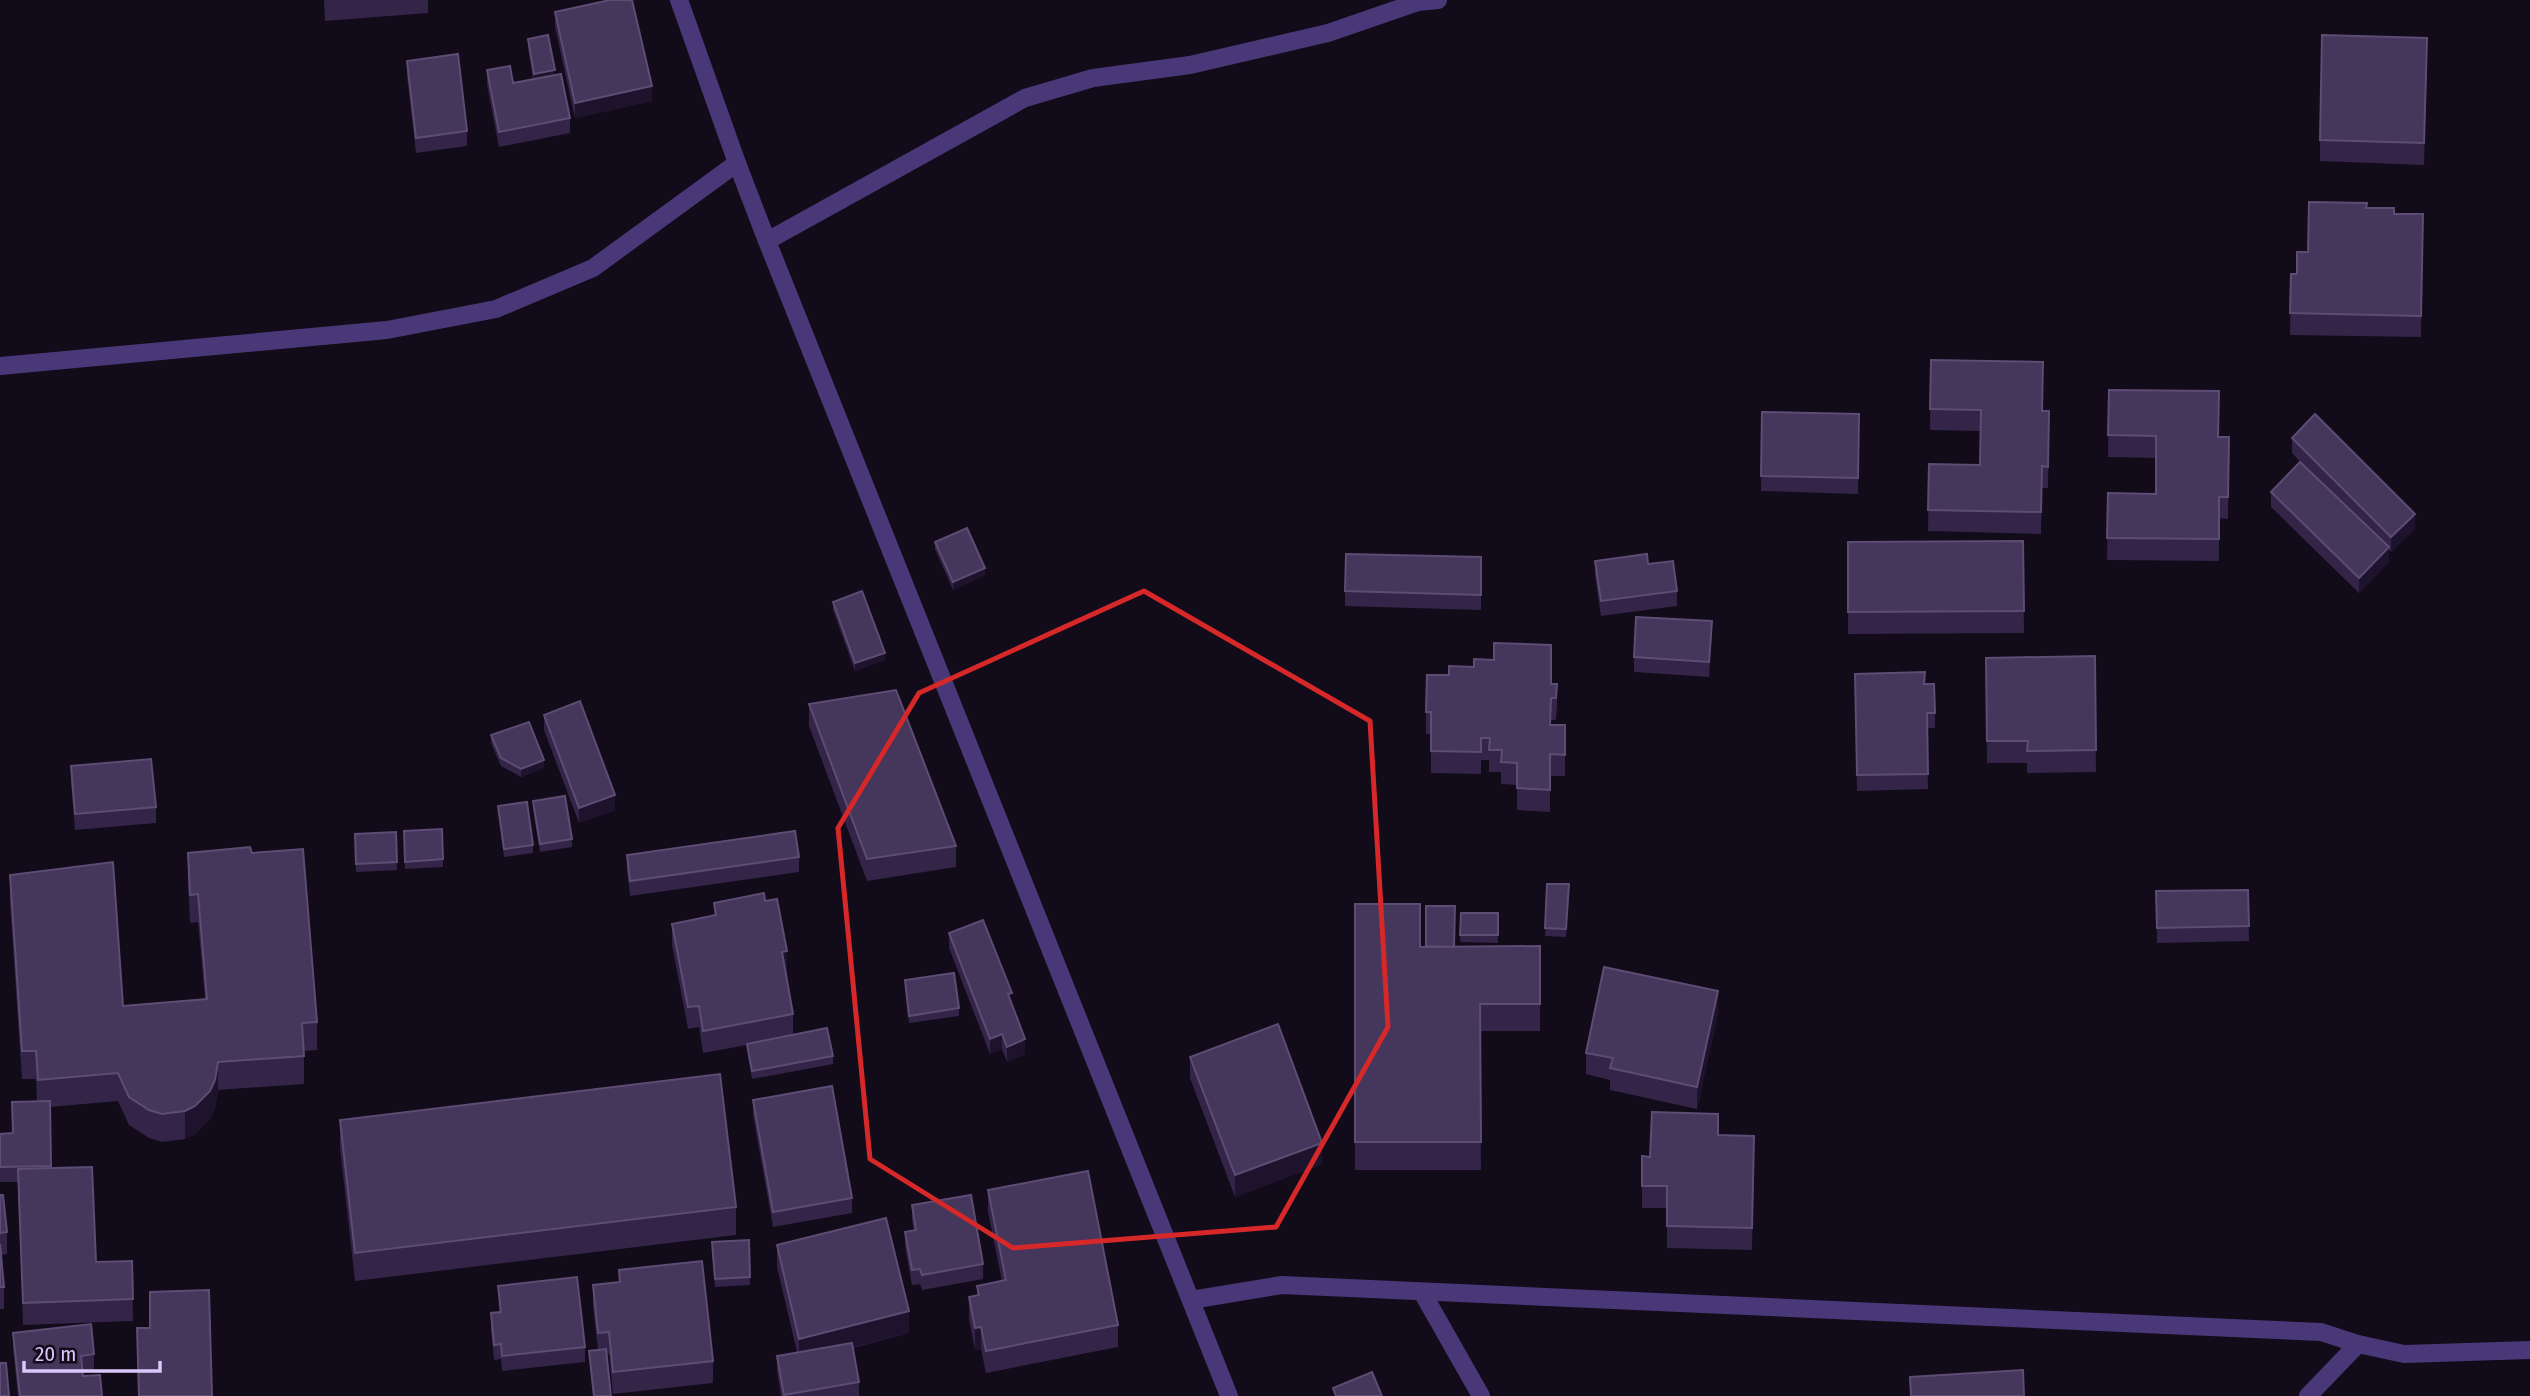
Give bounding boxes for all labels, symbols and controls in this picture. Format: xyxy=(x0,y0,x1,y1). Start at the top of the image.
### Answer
scale bar xyxy=(24,1330,161,1374)
text: 20 m xyxy=(35,1341,76,1367)

